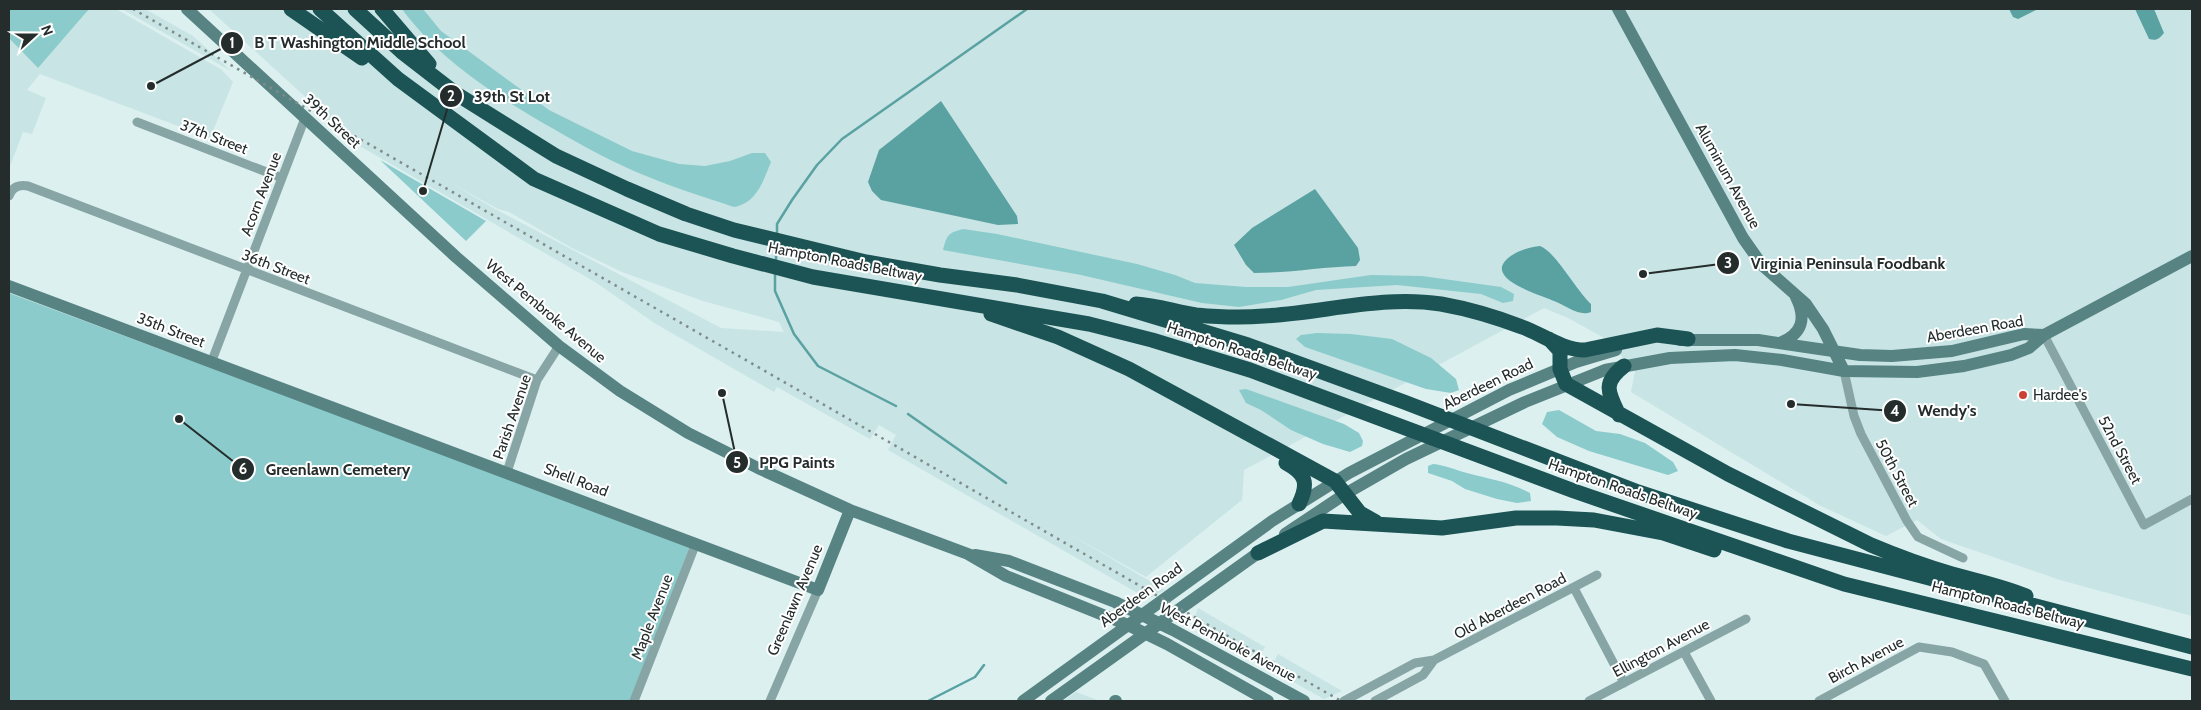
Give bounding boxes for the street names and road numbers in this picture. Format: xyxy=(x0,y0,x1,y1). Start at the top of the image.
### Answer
street label: 39th Street xyxy=(300,90,364,152)
street label: 37th Street xyxy=(178,116,250,158)
street label: Aluminum Avenue xyxy=(1692,120,1764,232)
street label: Acorn Avenue xyxy=(237,149,285,238)
street label: Hampton Roads Beltway xyxy=(766,238,924,286)
street label: 36th Street xyxy=(239,246,313,288)
street label: West Pembroke Avenue xyxy=(482,255,610,367)
street label: 35th Street xyxy=(134,309,208,351)
street label: Aberdeen Road xyxy=(1925,312,2025,346)
street label: Hampton Roads Beltway xyxy=(1165,318,1320,384)
street label: Aberdeen Road xyxy=(1440,354,1536,414)
street label: Parish Avenue xyxy=(489,372,535,462)
street label: 52nd Street xyxy=(2095,413,2145,487)
street label: 50th Street xyxy=(1872,436,1922,510)
street label: Hampton Roads Beltway xyxy=(1546,455,1700,523)
street label: Shell Road xyxy=(541,460,611,500)
street label: Greenlawn Avenue xyxy=(763,541,827,658)
street label: Aberdeen Road xyxy=(1096,559,1186,631)
street label: Old Aberdeen Road xyxy=(1451,569,1569,643)
street label: Maple Avenue xyxy=(628,572,677,662)
street label: Hampton Roads Beltway xyxy=(1930,577,2087,633)
street label: West Pembroke Avenue xyxy=(1157,599,1299,686)
street label: Ellington Avenue xyxy=(1610,615,1713,681)
street label: Birch Avenue xyxy=(1825,633,1907,687)

